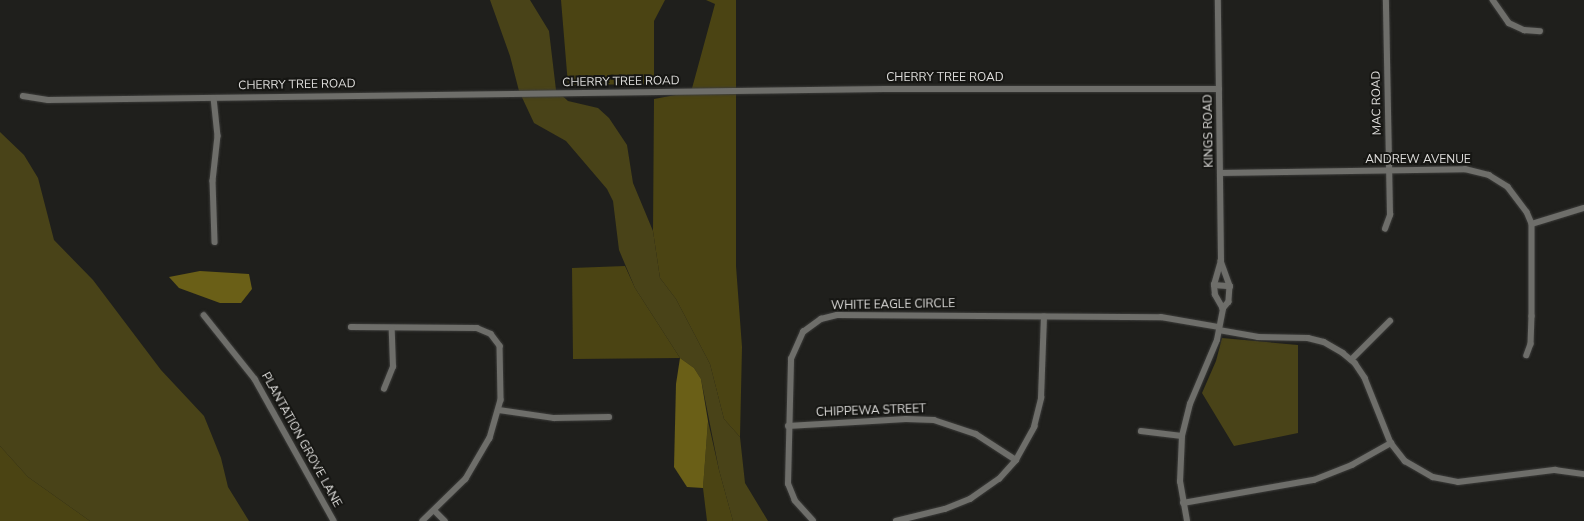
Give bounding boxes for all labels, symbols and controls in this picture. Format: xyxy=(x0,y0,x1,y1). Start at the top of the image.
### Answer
street label: CHERRY TREE ROAD xyxy=(886,71,1004,85)
street label: MAC ROAD xyxy=(1369,71,1385,135)
street label: CHERRY TREE ROAD xyxy=(562,74,680,90)
street label: CHERRY TREE ROAD xyxy=(238,77,356,93)
street label: KINGS ROAD xyxy=(1201,94,1217,168)
street label: ANDREW AVENUE xyxy=(1365,153,1471,167)
street label: WHITE EAGLE CIRCLE xyxy=(831,297,955,313)
street label: PLANTATION GROVE LANE xyxy=(258,370,344,510)
street label: CHIPPEWA STREET xyxy=(816,402,926,420)

